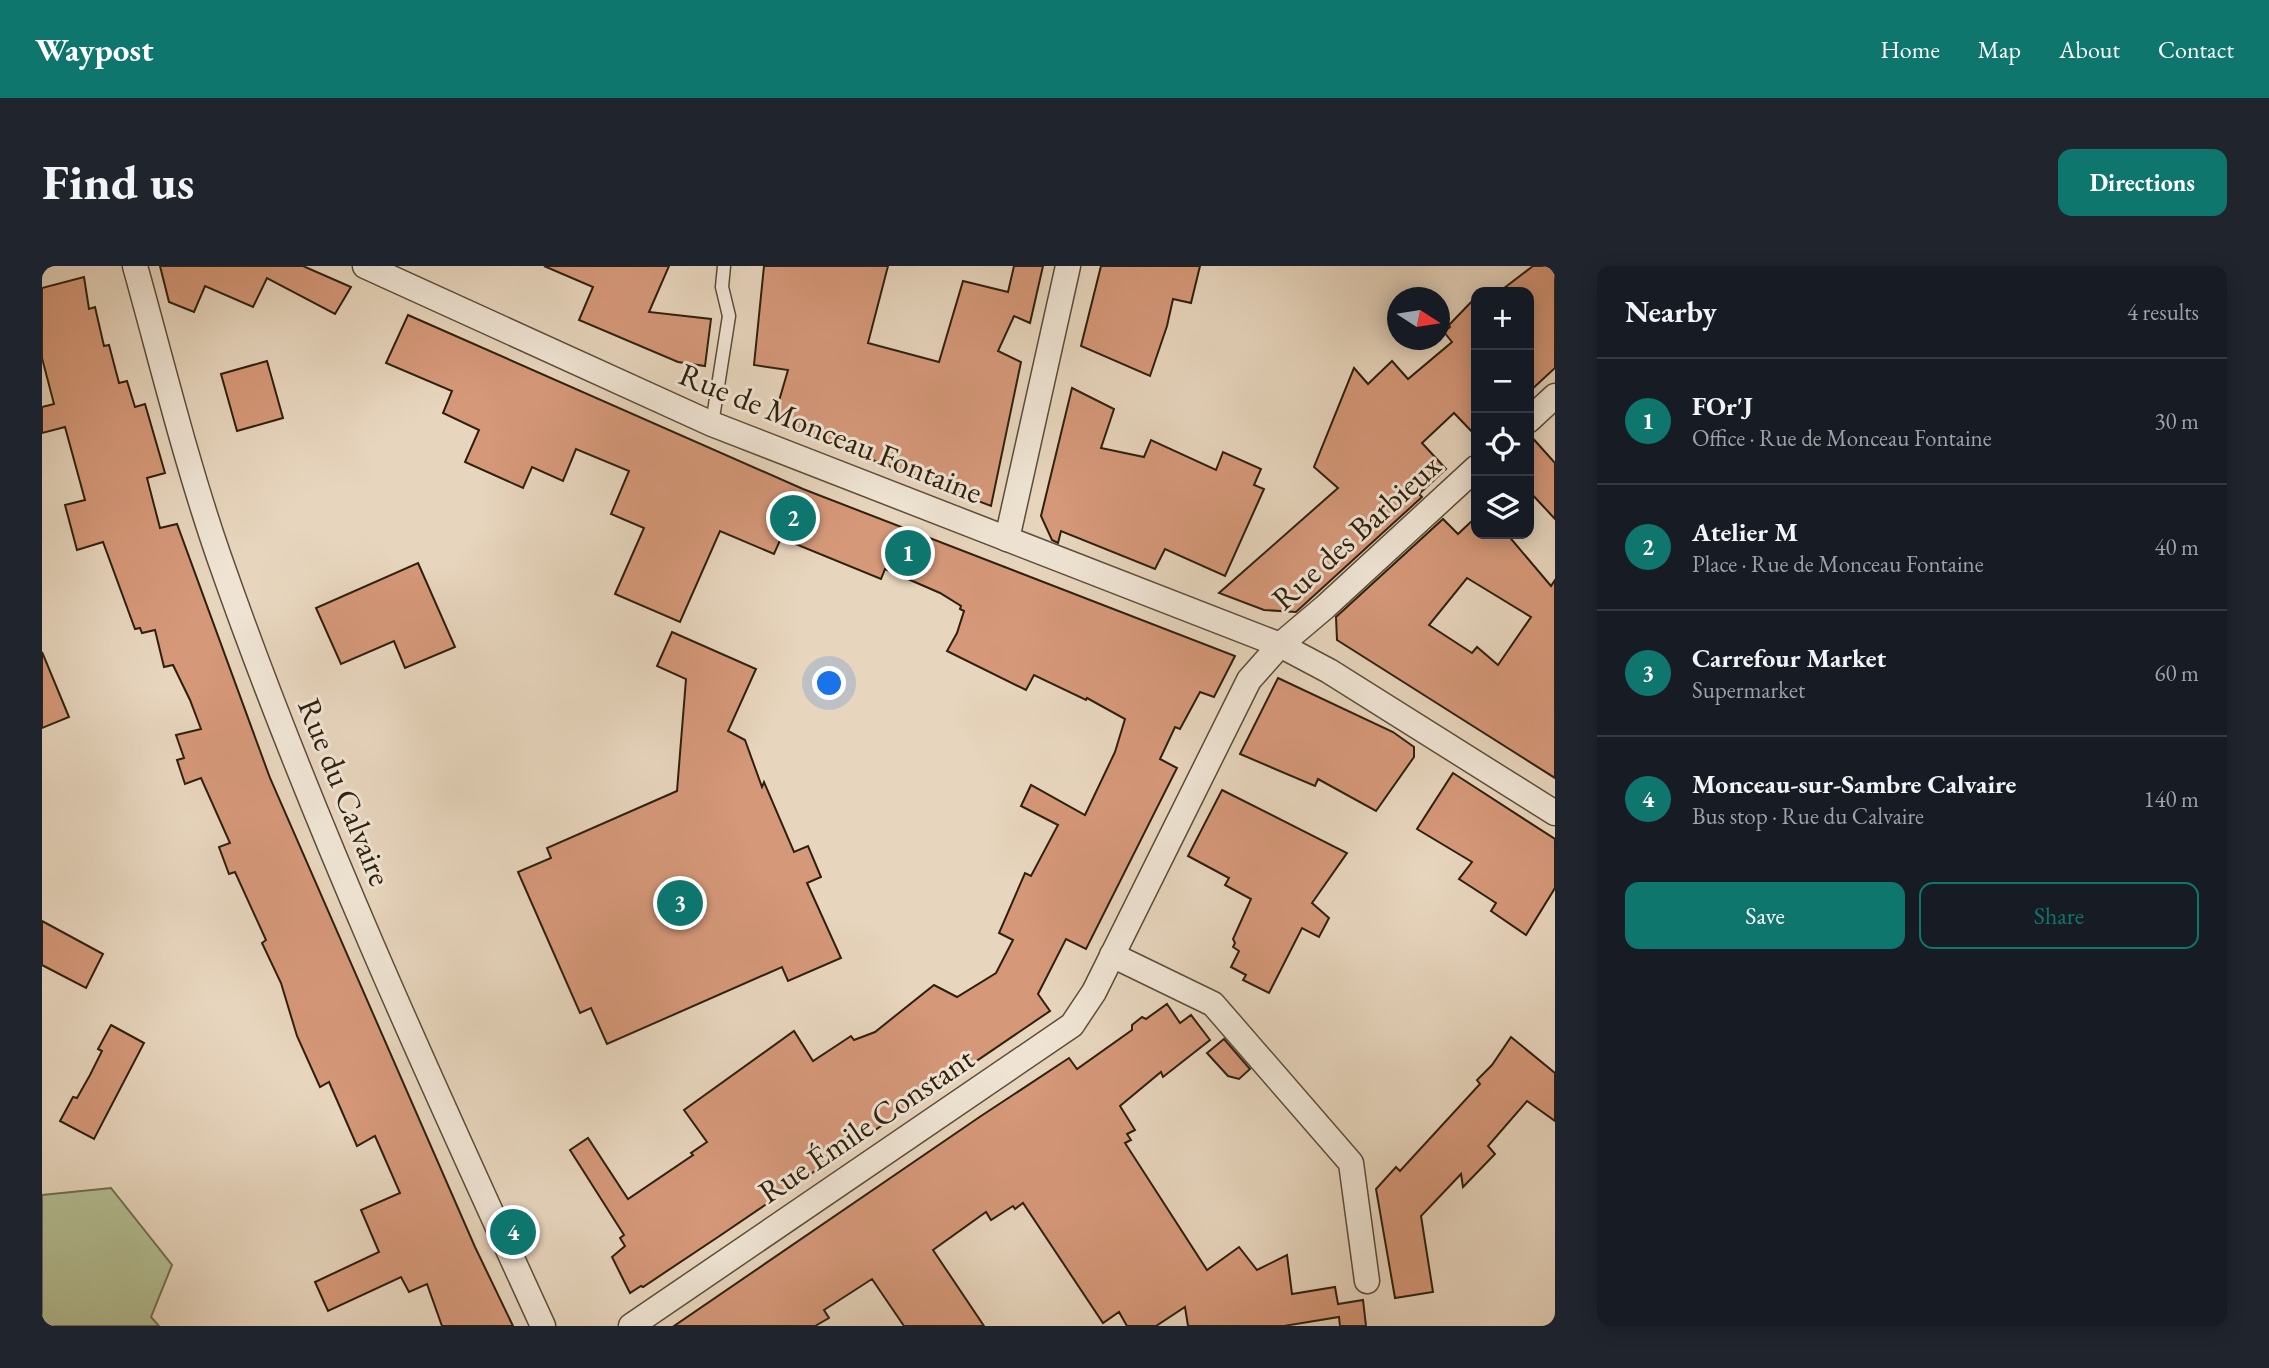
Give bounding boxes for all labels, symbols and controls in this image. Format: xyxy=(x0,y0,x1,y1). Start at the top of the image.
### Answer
text: Waypost xyxy=(35,28,154,71)
text: Home xyxy=(1880,34,1940,65)
text: Map xyxy=(1978,34,2021,65)
text: About xyxy=(2059,34,2120,65)
text: Contact xyxy=(2158,34,2234,65)
button: Directions xyxy=(2058,149,2227,216)
text: Find us xyxy=(42,150,194,214)
north arrow xyxy=(1387,287,1450,350)
map controls xyxy=(1471,287,1534,539)
button: + xyxy=(1471,287,1534,350)
text: Nearby xyxy=(1625,292,1717,331)
text: 4 results xyxy=(2127,297,2199,327)
button: − xyxy=(1471,350,1534,413)
street label: Rue de Monceau Fontaine xyxy=(673,353,989,513)
text: FOr'J xyxy=(1692,389,1753,423)
text: 1 xyxy=(1642,406,1654,436)
text: 30 m xyxy=(2154,406,2199,436)
button: locate xyxy=(1471,413,1534,476)
text: Office · Rue de Monceau Fontaine xyxy=(1692,423,1992,453)
street label: Rue des Barbieux xyxy=(1263,445,1450,619)
button: layers xyxy=(1471,476,1534,539)
pin: 2 xyxy=(770,492,816,544)
text: Atelier M xyxy=(1692,515,1798,549)
pin: 1 xyxy=(885,527,931,579)
text: 2 xyxy=(1642,532,1654,562)
text: 40 m xyxy=(2154,532,2199,562)
text: Place · Rue de Monceau Fontaine xyxy=(1692,549,1984,579)
text: Carrefour Market xyxy=(1692,641,1886,675)
text: 3 xyxy=(1642,658,1654,688)
text: 60 m xyxy=(2154,658,2199,688)
your location xyxy=(812,666,846,700)
text: Supermarket xyxy=(1692,675,1805,705)
street label: Rue du Calvaire xyxy=(288,692,402,892)
text: Monceau-sur-Sambre Calvaire xyxy=(1692,767,2016,801)
text: 4 xyxy=(1642,784,1654,814)
text: 140 m xyxy=(2143,784,2199,814)
text: Bus stop · Rue du Calvaire xyxy=(1692,801,1924,831)
pin: 3 xyxy=(657,877,703,929)
button: Save xyxy=(1625,882,1905,949)
button: Share xyxy=(1919,882,2199,949)
street label: Rue Émile Constant xyxy=(750,1037,982,1213)
pin: 4 xyxy=(490,1206,536,1258)

